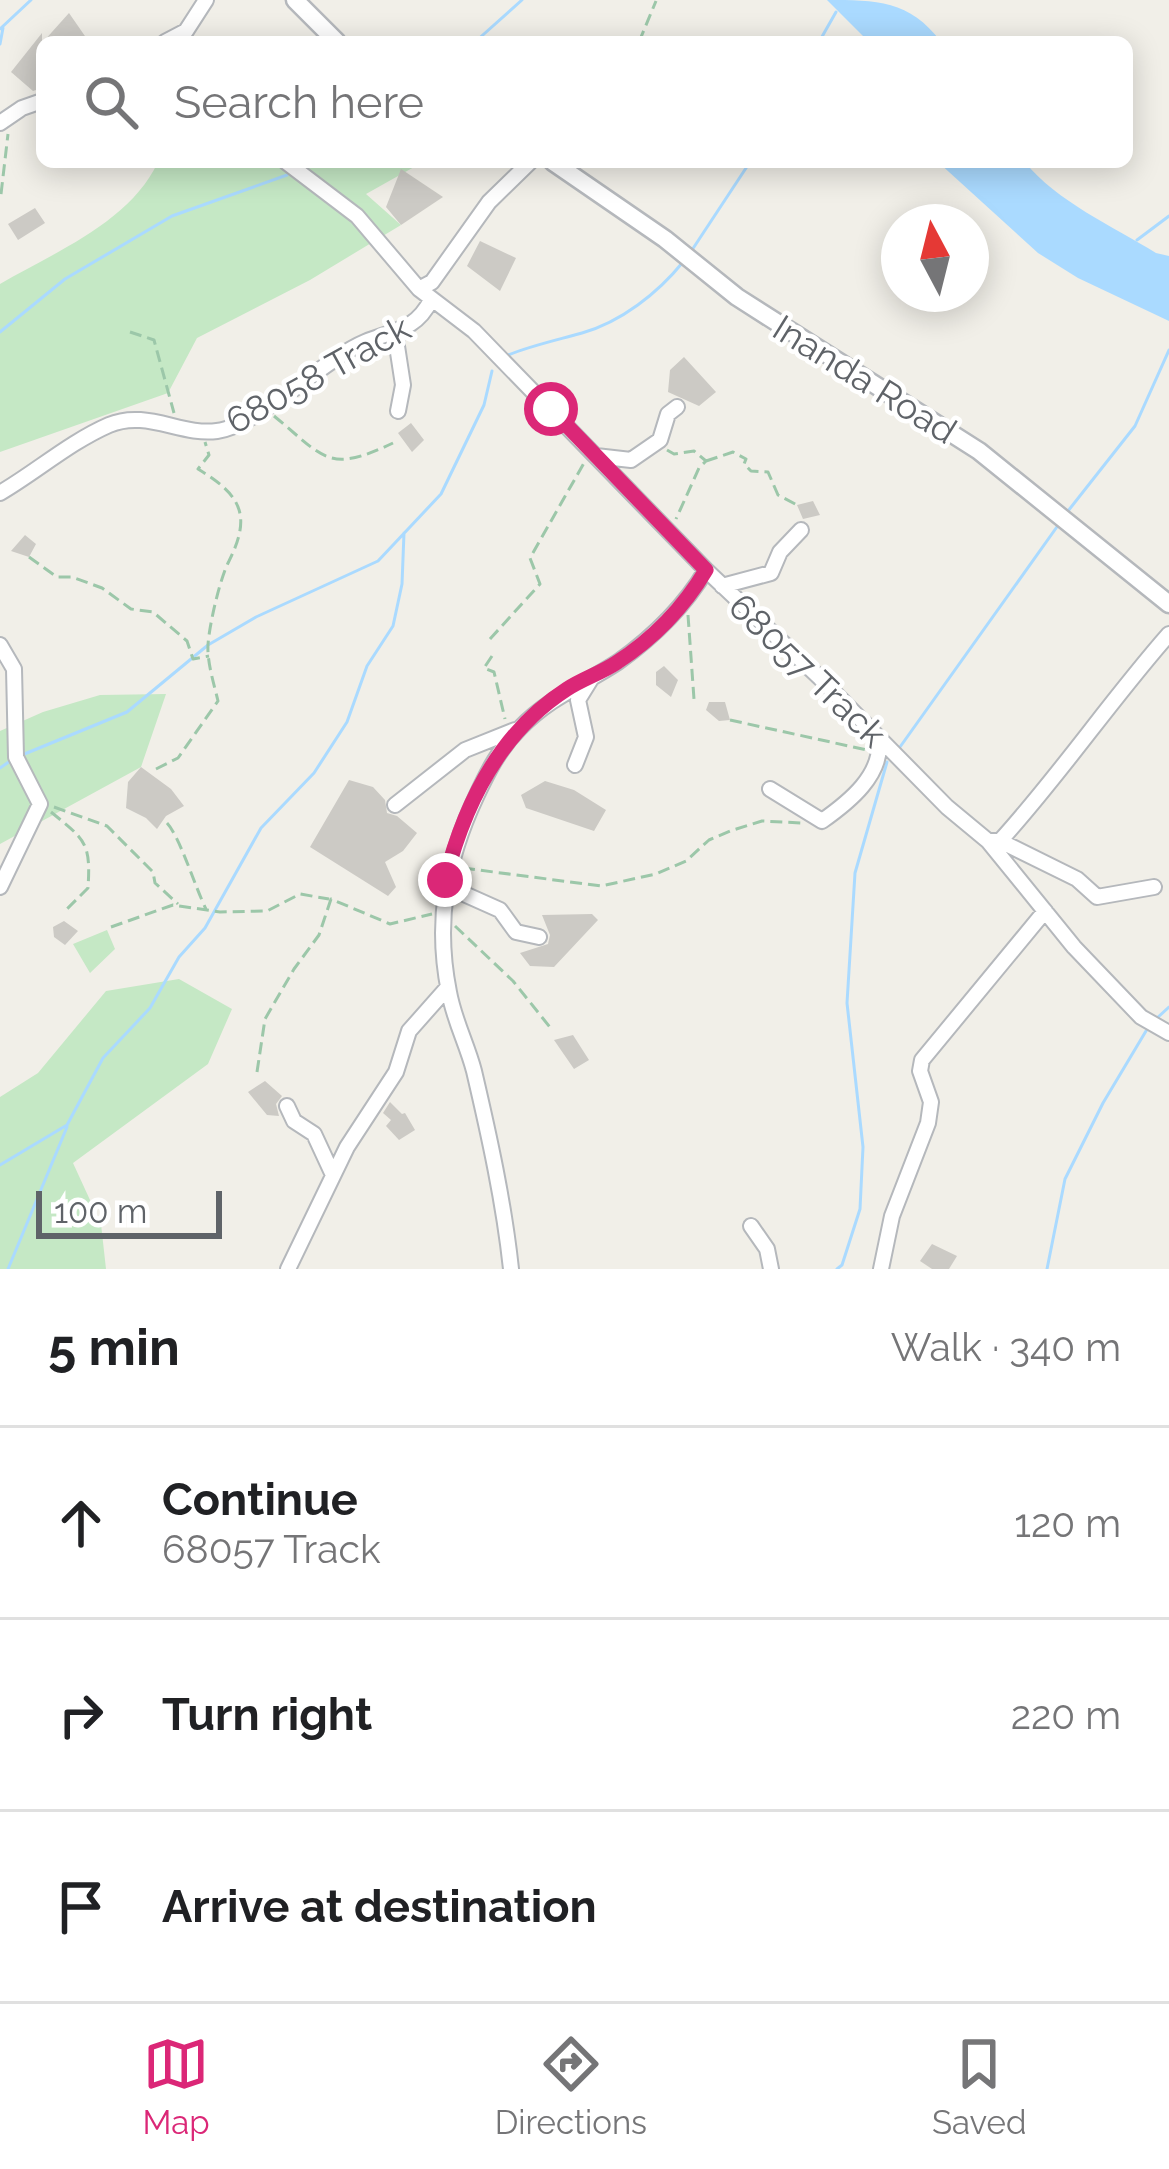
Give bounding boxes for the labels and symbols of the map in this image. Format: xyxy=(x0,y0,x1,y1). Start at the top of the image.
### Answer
north arrow xyxy=(881,204,989,312)
street label: 68058 Track xyxy=(219,306,417,442)
street label: Inanda Road xyxy=(766,306,964,452)
route start xyxy=(524,382,578,436)
street label: 68057 Track xyxy=(721,585,895,755)
route end xyxy=(418,853,472,907)
scale bar xyxy=(36,1185,222,1238)

